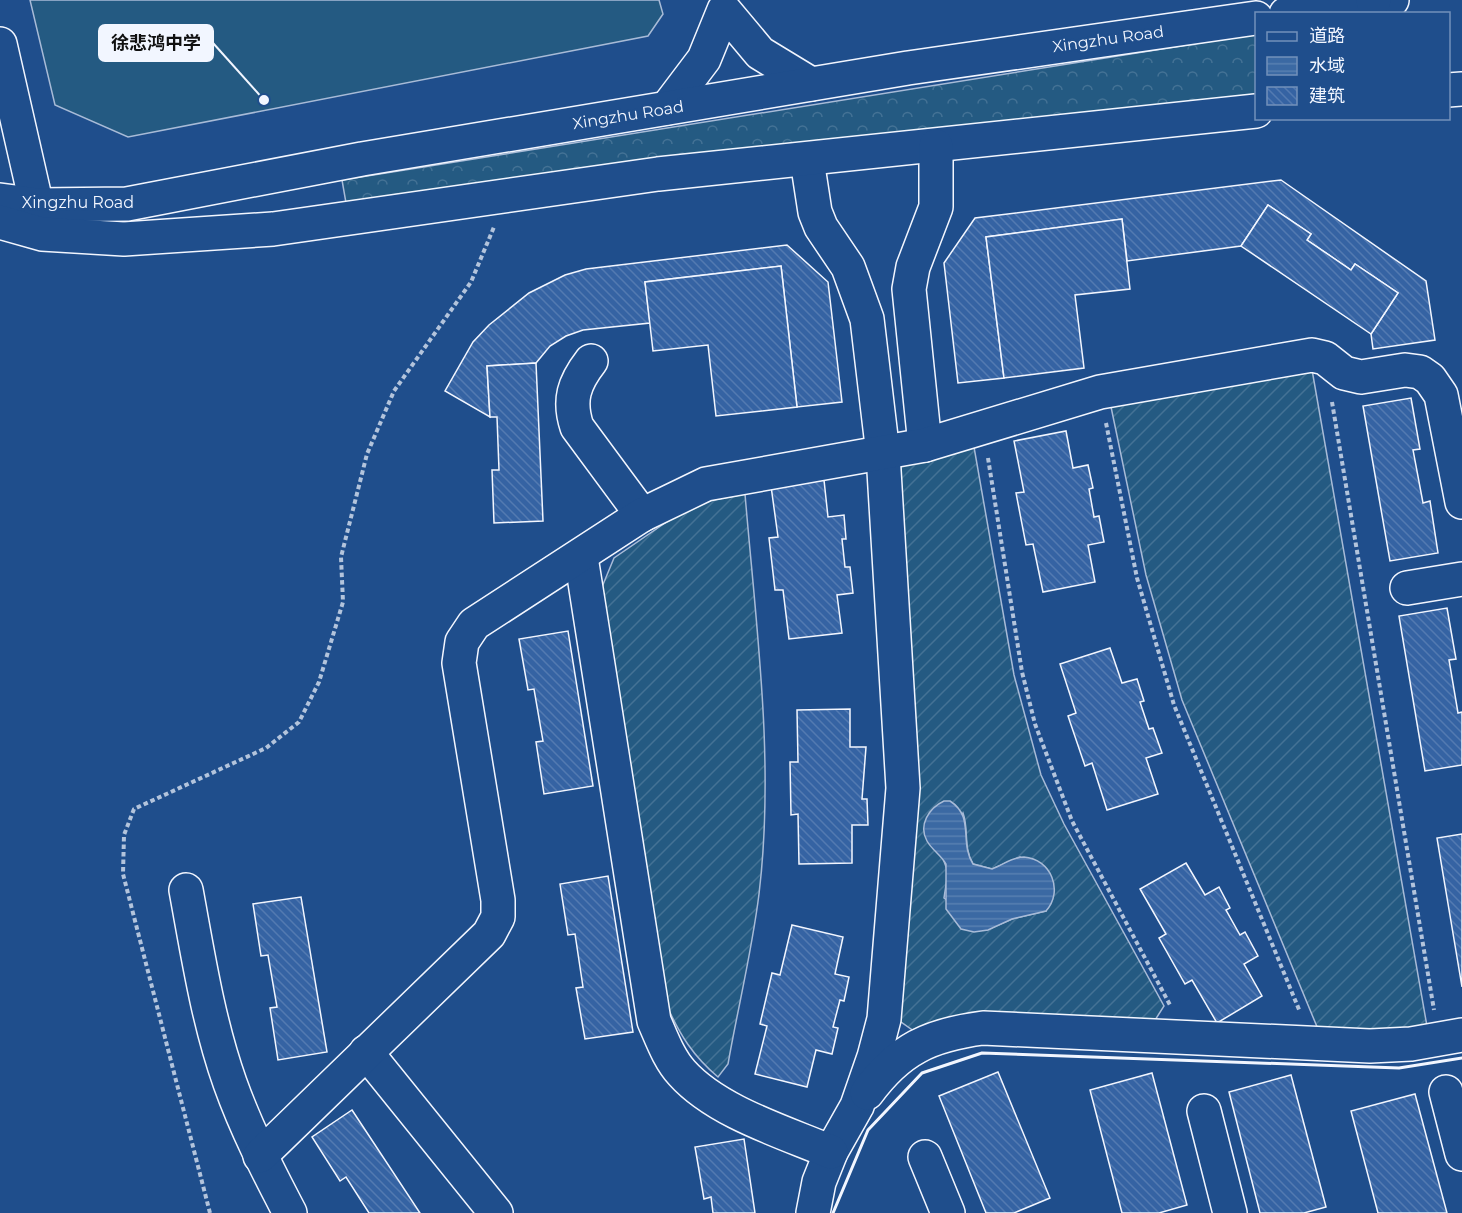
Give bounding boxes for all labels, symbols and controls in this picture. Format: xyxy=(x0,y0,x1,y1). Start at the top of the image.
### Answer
legend xyxy=(1255,12,1450,120)
street label: Xingzhu Road xyxy=(1051,22,1165,56)
callout: 徐悲鸿中学 xyxy=(99,25,213,61)
text: 道路 xyxy=(1309,25,1345,47)
text: 徐悲鸿中学 xyxy=(111,32,201,54)
text: 水域 xyxy=(1309,55,1345,77)
text: 建筑 xyxy=(1309,85,1345,107)
street label: Xingzhu Road xyxy=(571,97,685,133)
street label: Xingzhu Road xyxy=(22,193,134,212)

